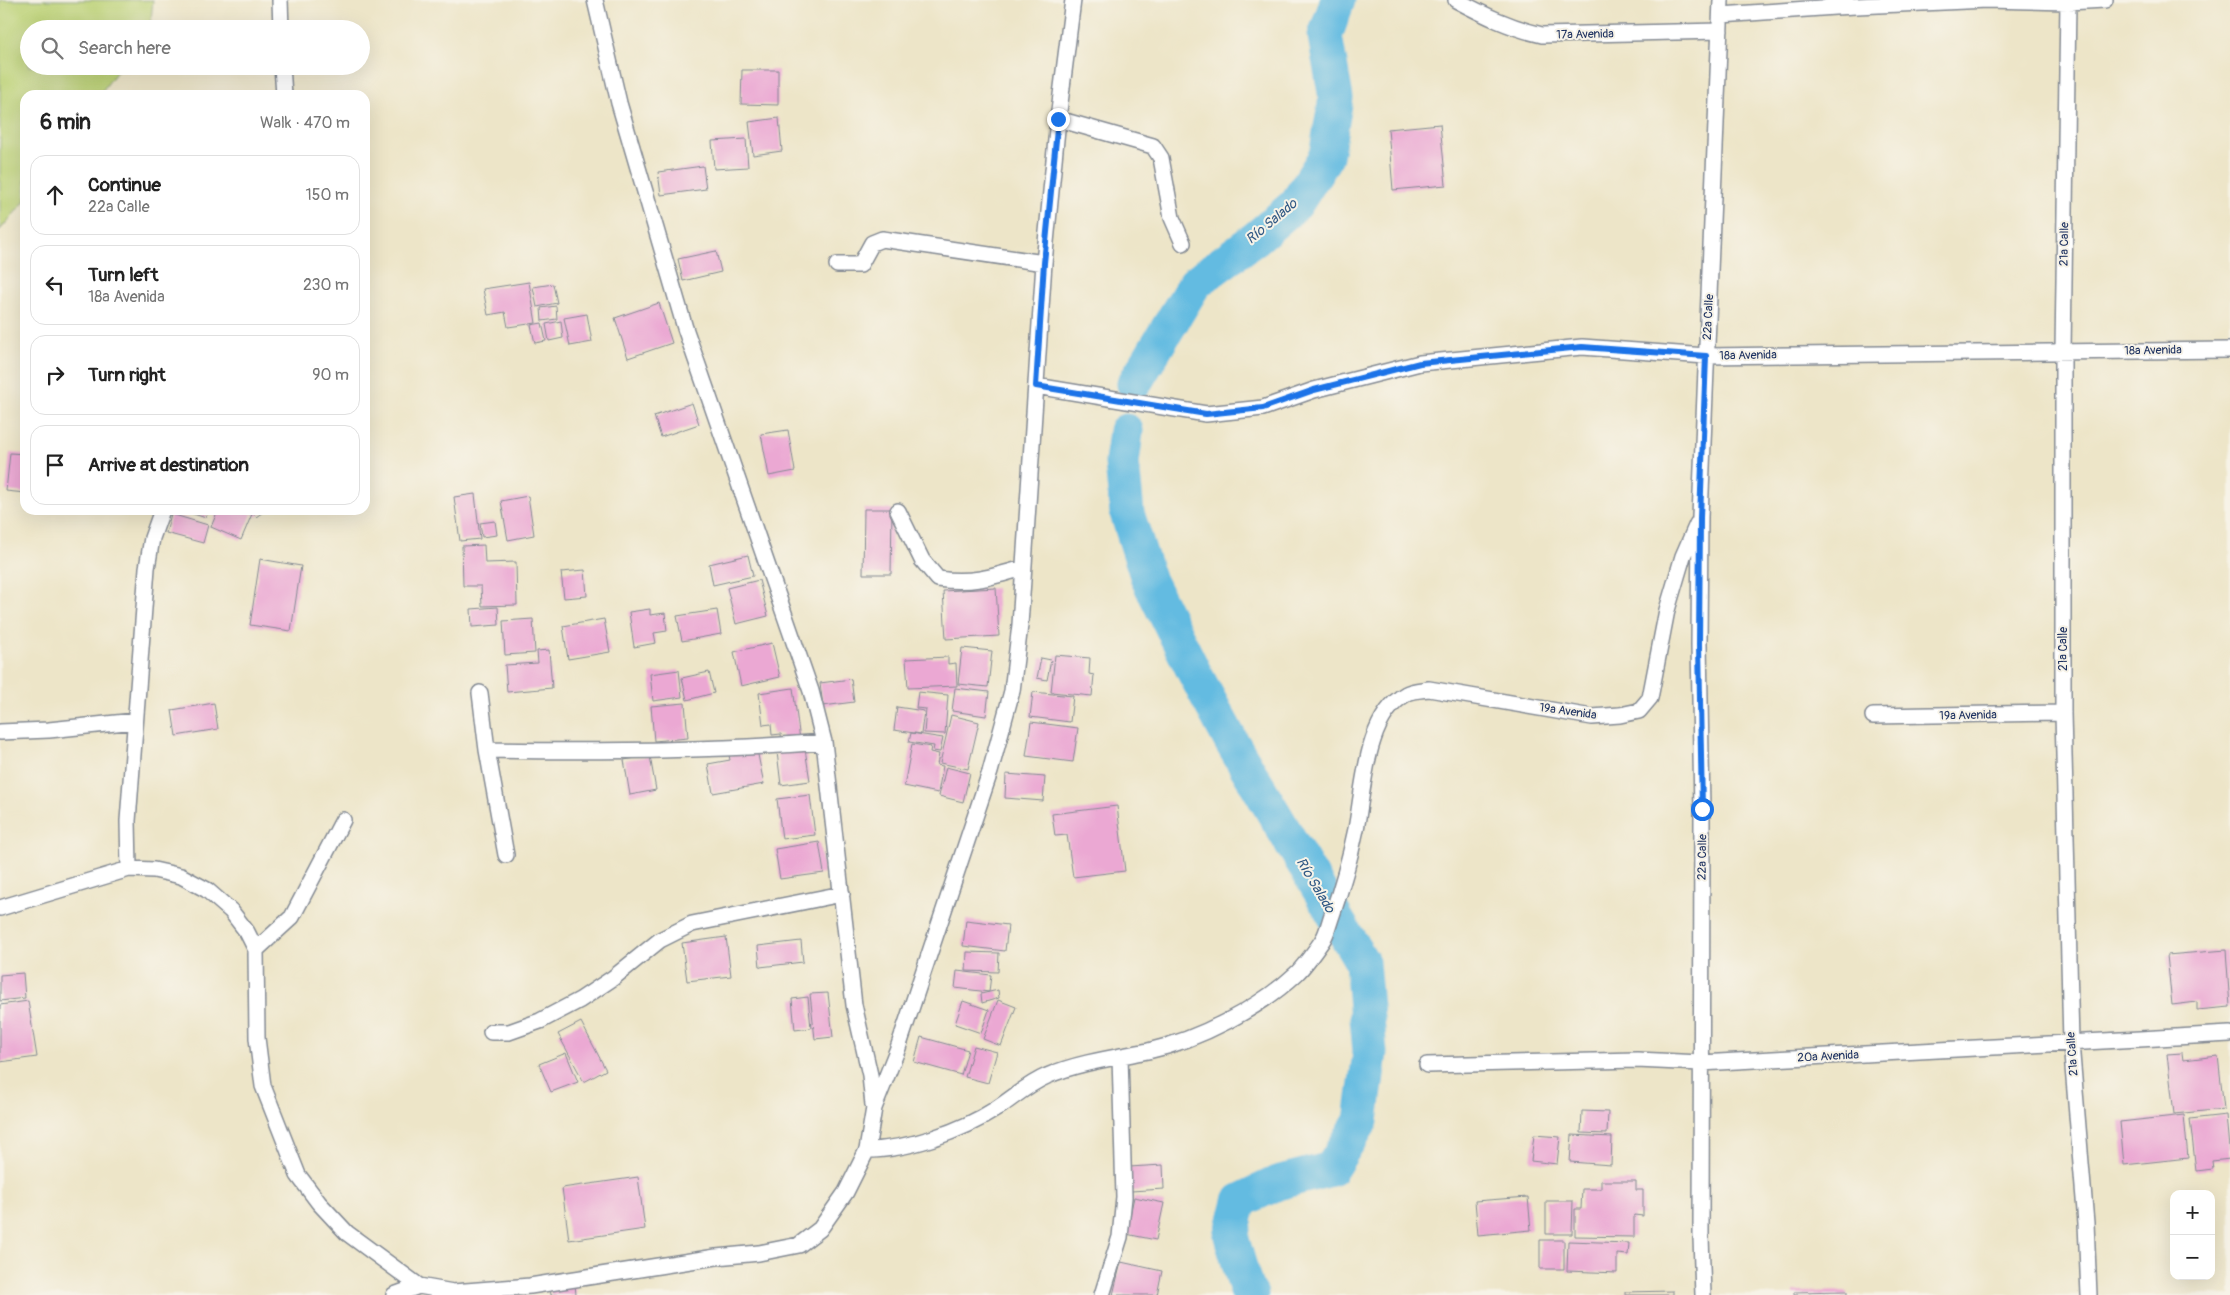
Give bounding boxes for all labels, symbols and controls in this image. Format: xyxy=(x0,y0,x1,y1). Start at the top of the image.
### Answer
search box xyxy=(20,20,370,75)
street label: 17a Avenida xyxy=(1556,26,1614,43)
icon: search xyxy=(38,34,66,62)
text: Search here xyxy=(78,36,171,60)
route end xyxy=(1047,108,1070,131)
text: 6 min xyxy=(40,109,91,136)
text: Walk · 470 m xyxy=(260,113,350,133)
text: Continue xyxy=(88,173,161,197)
icon: ahead xyxy=(41,181,69,209)
text: 150 m xyxy=(305,185,349,205)
water label: Río Salado xyxy=(1242,194,1301,248)
text: 22a Calle xyxy=(88,197,150,217)
street label: 21a Calle xyxy=(2057,222,2072,266)
text: Turn left xyxy=(88,263,158,287)
icon: left xyxy=(41,271,69,299)
text: 230 m xyxy=(303,275,349,295)
text: 18a Avenida xyxy=(88,287,165,307)
street label: 22a Calle xyxy=(1700,293,1717,340)
street label: 18a Avenida xyxy=(2124,342,2182,359)
street label: 18a Avenida xyxy=(1719,347,1777,364)
icon: right xyxy=(41,361,69,389)
text: Turn right xyxy=(88,363,166,387)
text: 90 m xyxy=(312,365,349,385)
icon: arrive xyxy=(41,451,69,479)
text: Arrive at destination xyxy=(88,453,249,477)
street label: 21a Calle xyxy=(2056,627,2071,671)
street label: 19a Avenida xyxy=(1538,700,1598,723)
street label: 19a Avenida xyxy=(1939,707,1997,724)
route start xyxy=(1691,798,1714,821)
street label: 22a Calle xyxy=(1695,834,1710,880)
water label: Río Salado xyxy=(1293,855,1339,917)
street label: 21a Calle xyxy=(2063,1031,2082,1077)
street label: 20a Avenida xyxy=(1797,1047,1860,1066)
map controls xyxy=(2170,1190,2215,1280)
button: + xyxy=(2170,1190,2215,1235)
button: − xyxy=(2170,1235,2215,1280)

